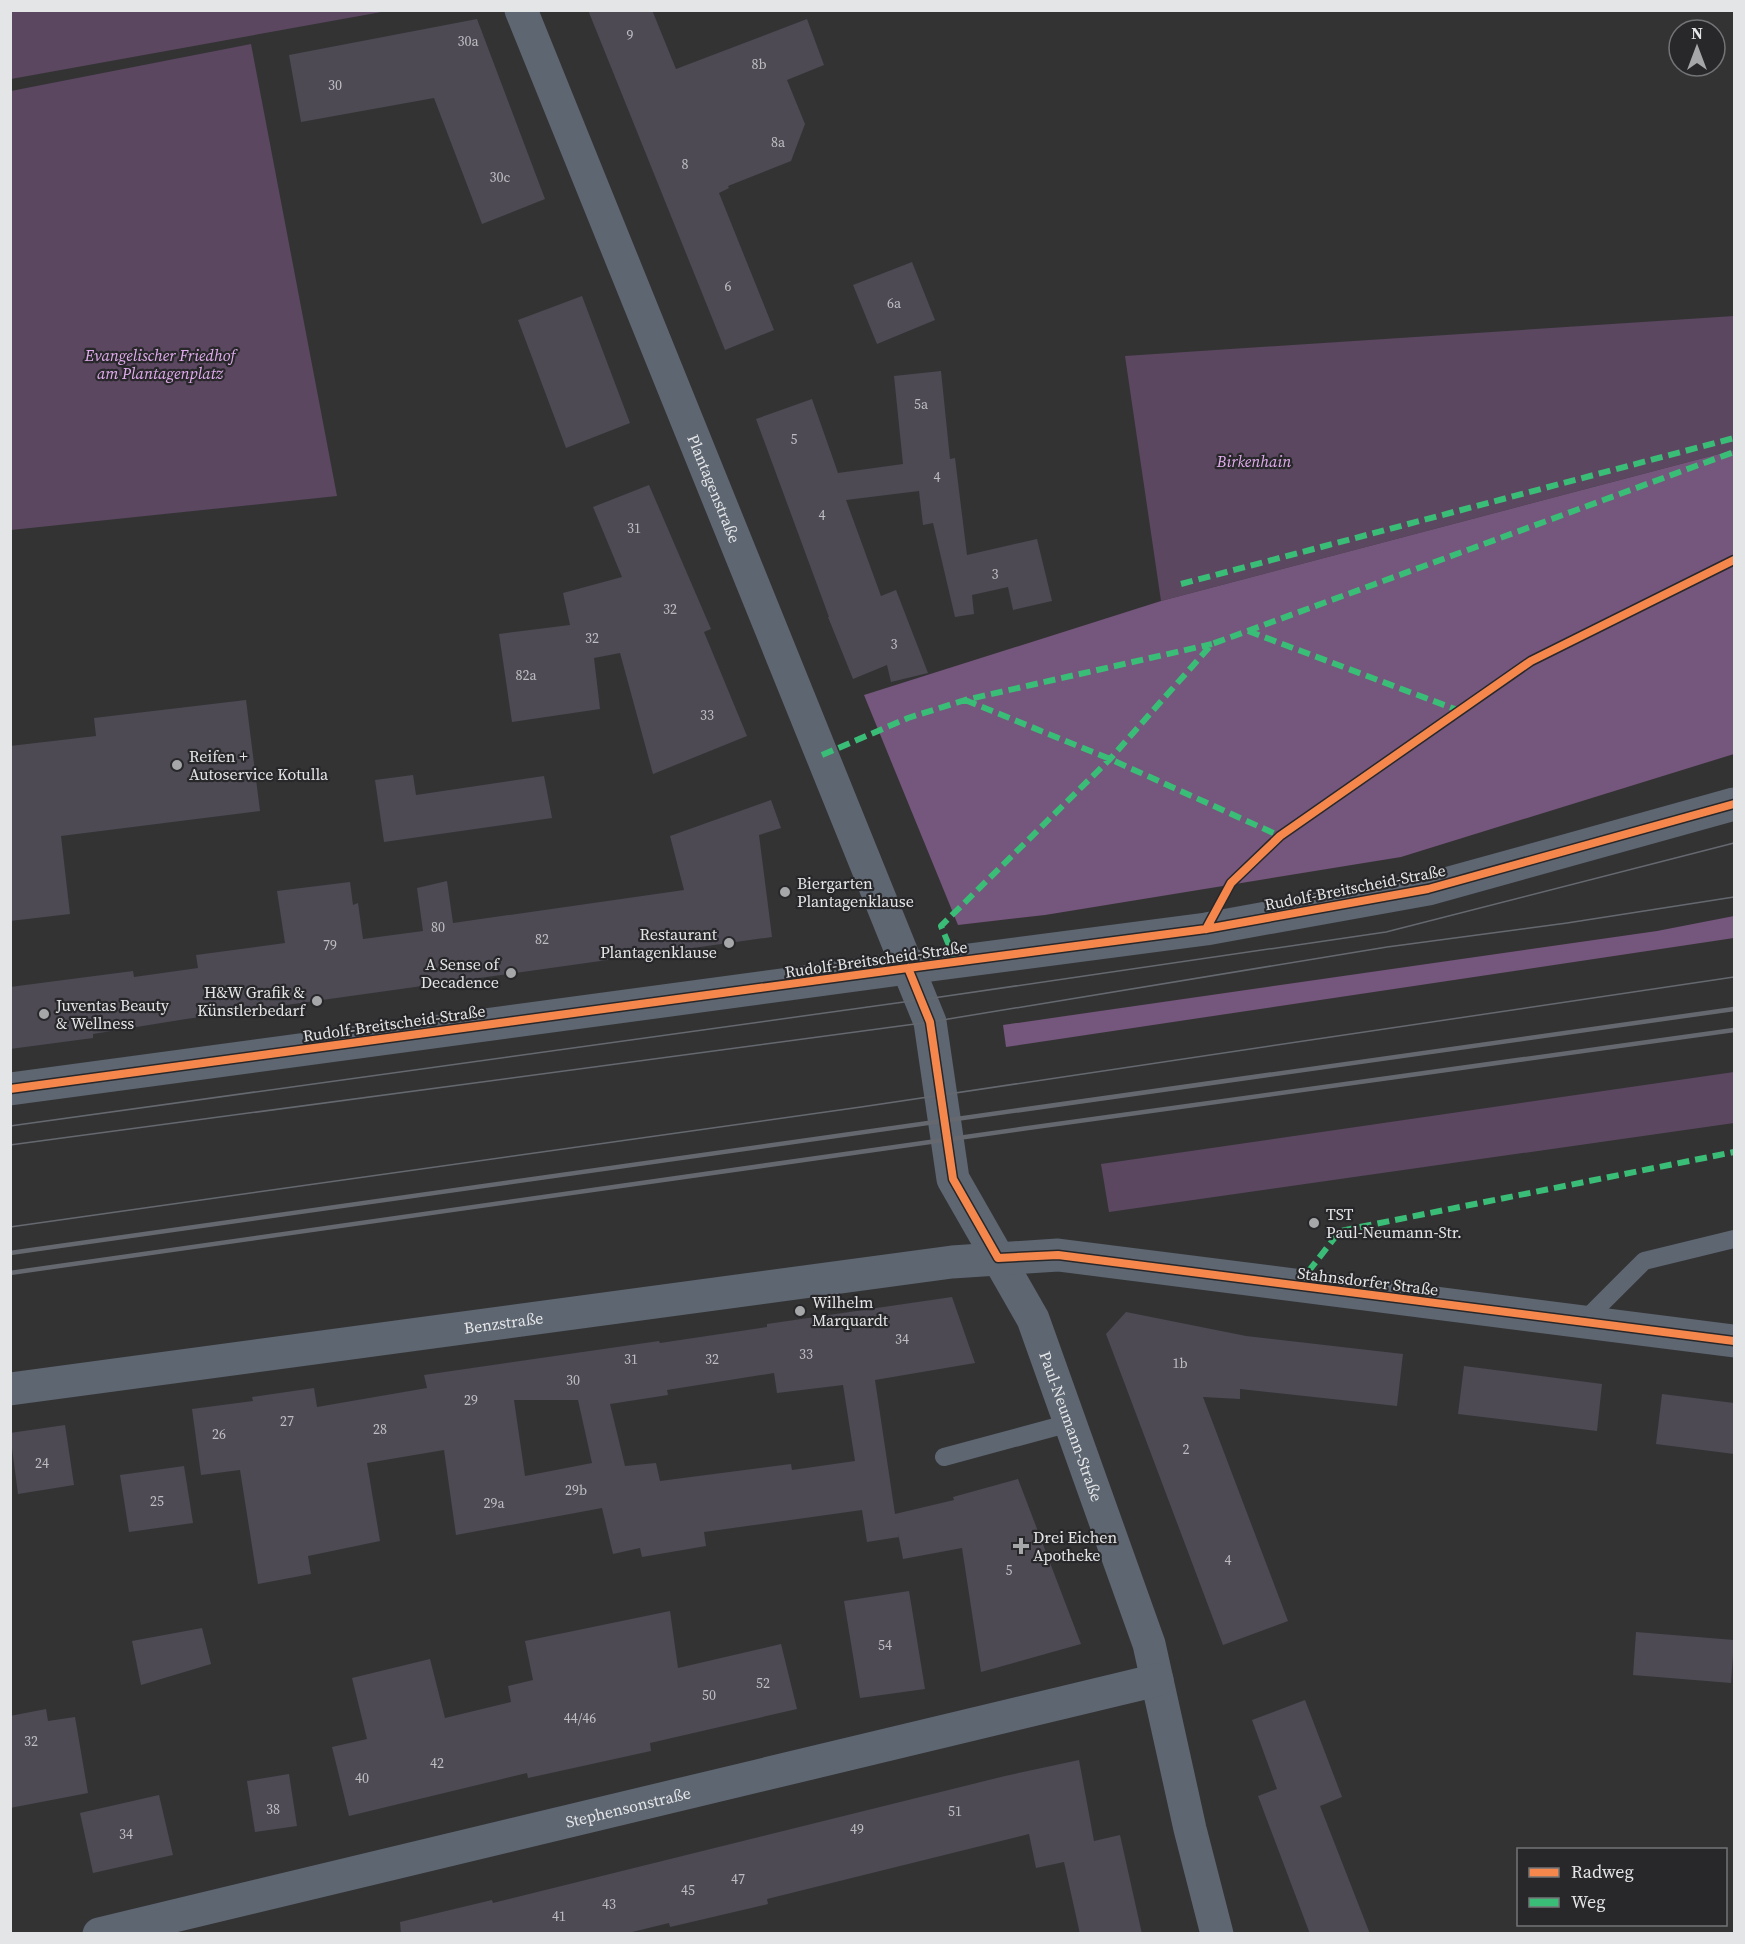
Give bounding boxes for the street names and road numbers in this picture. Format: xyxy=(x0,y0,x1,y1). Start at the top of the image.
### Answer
street label: Plantagenstraße xyxy=(682,431,746,546)
street label: Rudolf-Breitscheid-Straße xyxy=(1263,859,1447,915)
street label: Rudolf-Breitscheid-Straße xyxy=(783,935,969,983)
street label: Rudolf-Breitscheid-Straße xyxy=(301,999,487,1047)
street label: Stahnsdorfer Straße xyxy=(1296,1261,1440,1301)
street label: Benzstraße xyxy=(463,1306,545,1339)
street label: Paul-Neumann-Straße xyxy=(1034,1348,1108,1504)
street label: Stephensonstraße xyxy=(563,1781,693,1833)

